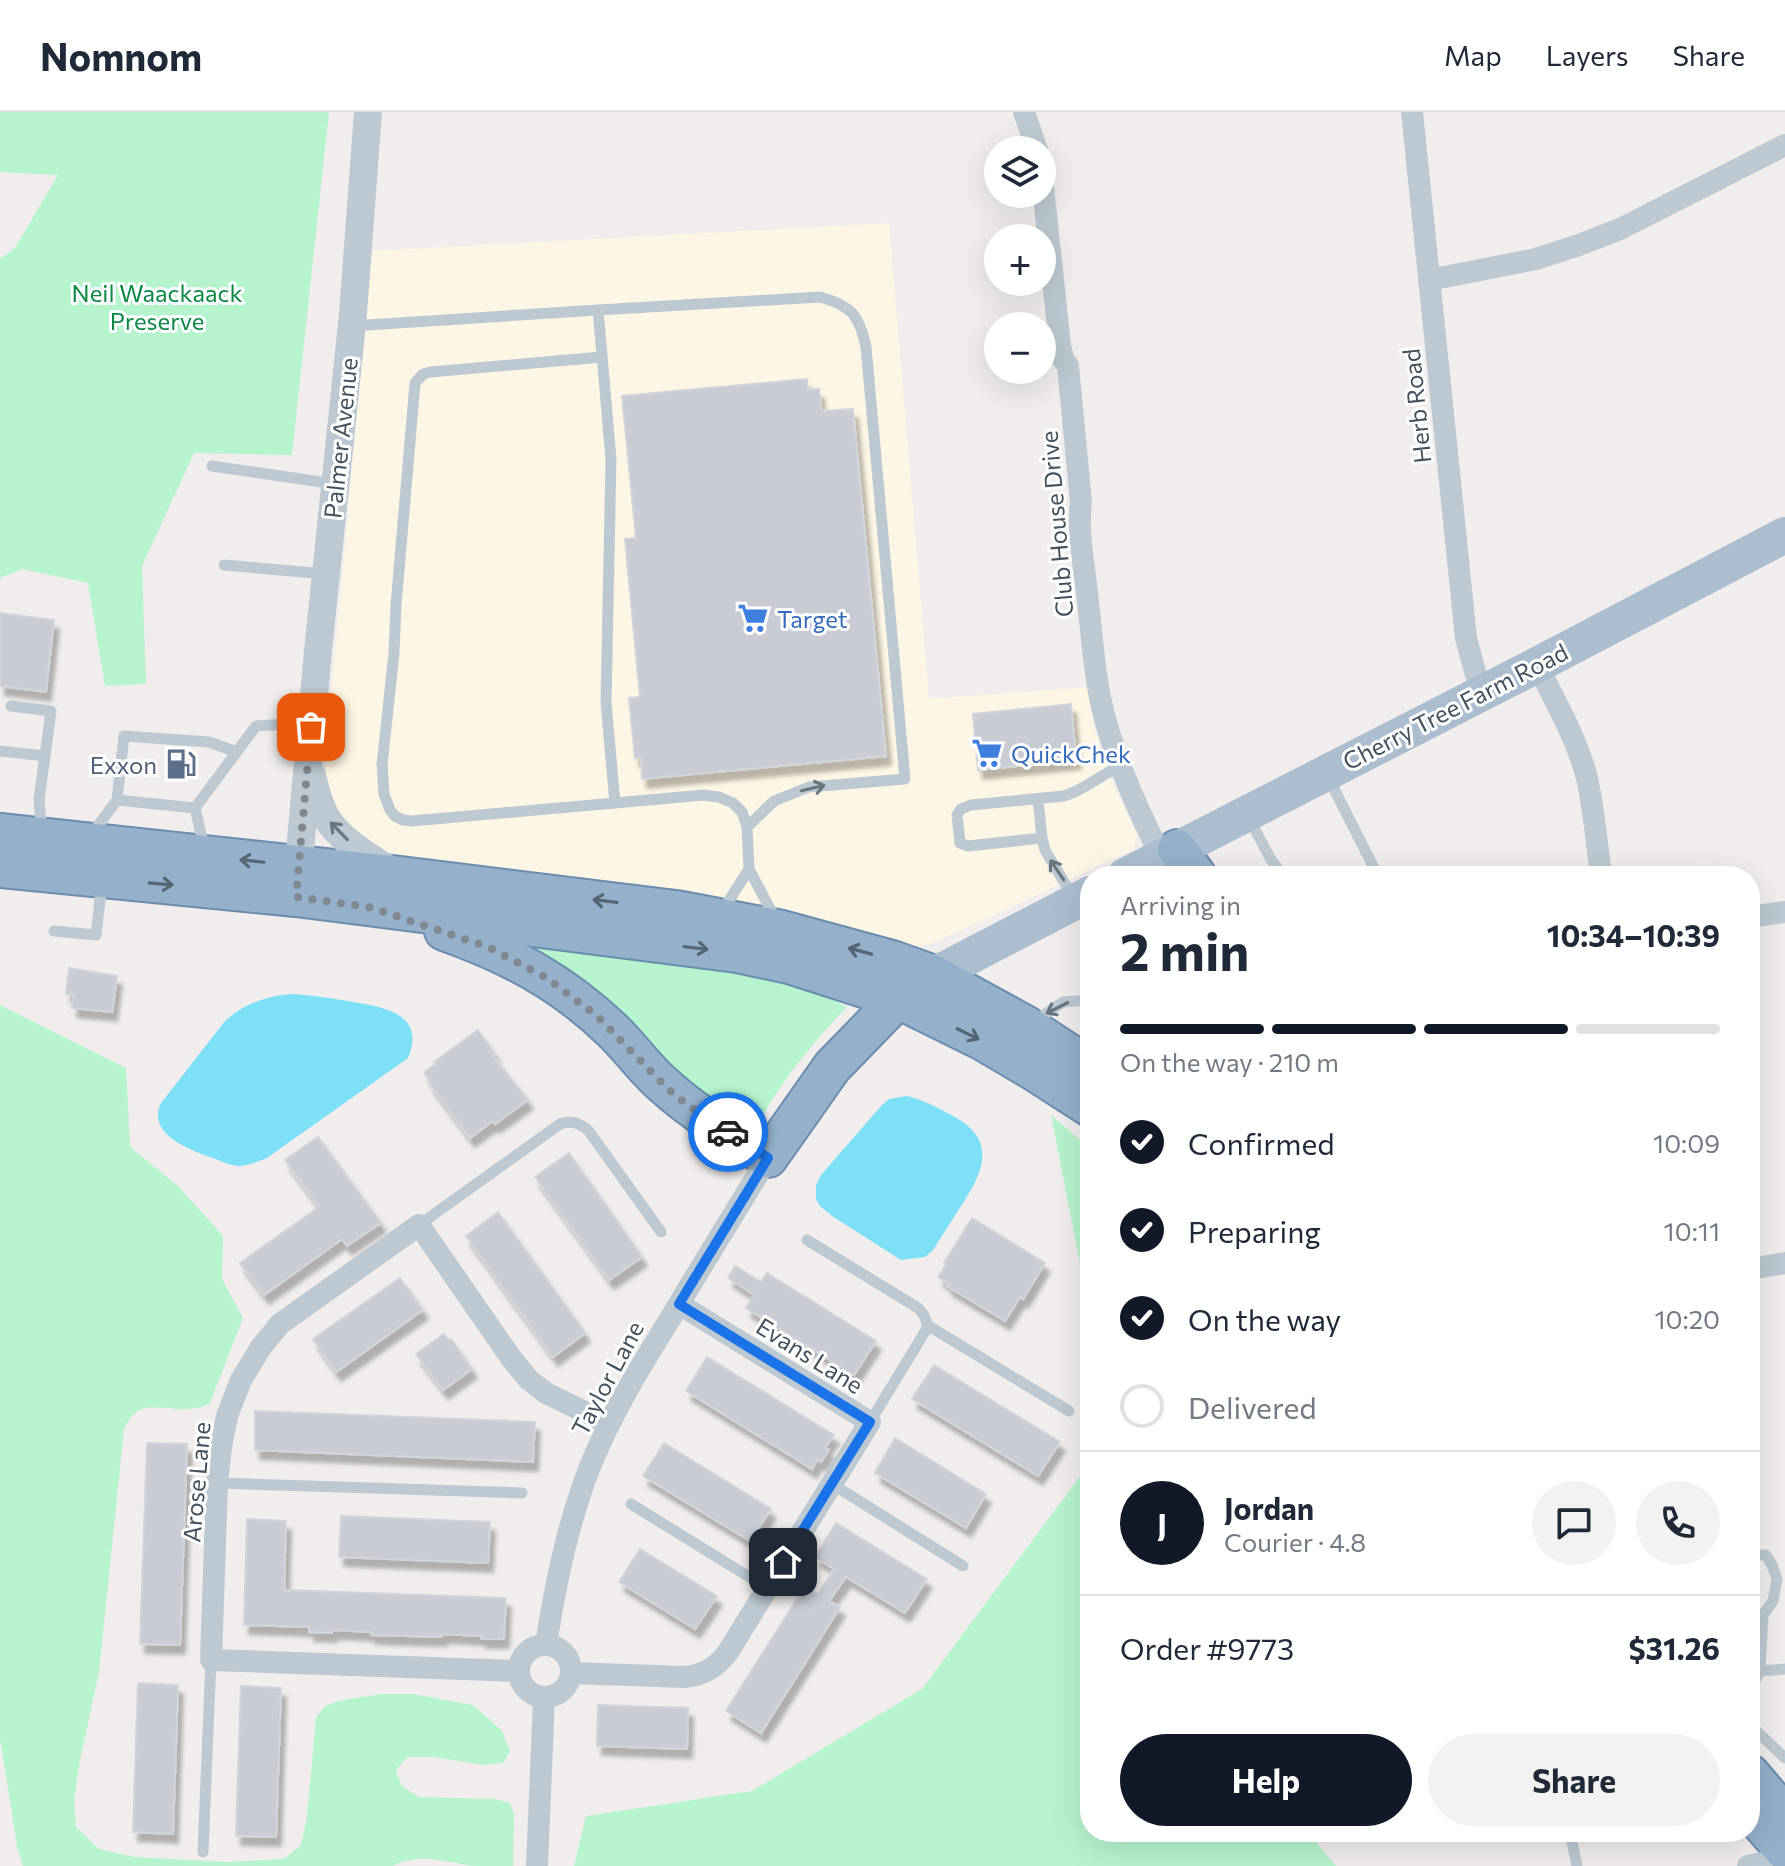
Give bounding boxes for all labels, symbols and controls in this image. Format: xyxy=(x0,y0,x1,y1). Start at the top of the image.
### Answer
text: Nomnom xyxy=(40,32,202,79)
text: Map xyxy=(1444,38,1502,72)
text: Layers xyxy=(1546,38,1628,72)
text: Share xyxy=(1672,38,1745,72)
map controls xyxy=(984,136,1056,384)
button: layers xyxy=(984,136,1056,208)
button: + xyxy=(984,224,1056,296)
park label: Neil Waackaack Preserve xyxy=(72,278,242,335)
button: − xyxy=(984,312,1056,384)
street label: Herb Road xyxy=(1396,347,1436,465)
street label: Palmer Avenue xyxy=(317,356,363,520)
street label: Club House Drive xyxy=(1033,430,1079,618)
supermarket icon: Target xyxy=(736,601,770,635)
place label: Target xyxy=(777,604,848,633)
street label: Cherry Tree Farm Road xyxy=(1338,637,1572,775)
pin xyxy=(277,693,345,761)
icon: bag xyxy=(289,705,333,749)
supermarket icon: QuickChek xyxy=(970,736,1004,770)
place label: QuickChek xyxy=(1011,739,1131,768)
fuel station icon: Exxon xyxy=(164,747,198,781)
place label: Exxon xyxy=(90,750,157,779)
one-way arrow xyxy=(799,780,825,795)
one-way arrow xyxy=(329,821,348,841)
one-way arrow xyxy=(239,853,266,868)
one-way arrow xyxy=(1049,859,1066,881)
one-way arrow xyxy=(147,877,174,892)
text: Arriving in xyxy=(1120,889,1241,920)
one-way arrow xyxy=(592,894,619,909)
text: 10:34–10:39 xyxy=(1547,916,1720,953)
text: 2 min xyxy=(1120,918,1249,982)
one-way arrow xyxy=(683,940,709,955)
one-way arrow xyxy=(848,943,874,958)
one-way arrow xyxy=(1046,1001,1069,1016)
one-way arrow xyxy=(955,1026,979,1042)
text: On the way · 210 m xyxy=(1120,1046,1339,1077)
courier xyxy=(688,1092,768,1172)
icon: car xyxy=(706,1110,750,1154)
icon: check xyxy=(1120,1120,1164,1164)
text: Confirmed xyxy=(1188,1124,1335,1161)
text: 10:09 xyxy=(1653,1127,1720,1158)
icon: check xyxy=(1120,1208,1164,1252)
text: Preparing xyxy=(1188,1212,1321,1249)
text: 10:11 xyxy=(1664,1215,1720,1246)
icon: check xyxy=(1120,1296,1164,1340)
text: On the way xyxy=(1188,1300,1341,1337)
text: 10:20 xyxy=(1654,1303,1720,1334)
street label: Evans Lane xyxy=(751,1311,869,1399)
street label: Taylor Lane xyxy=(565,1316,649,1440)
text: Delivered xyxy=(1188,1388,1317,1425)
street label: Arose Lane xyxy=(176,1421,216,1543)
button: chat xyxy=(1532,1481,1616,1565)
button: phone xyxy=(1636,1481,1720,1565)
text: Jordan xyxy=(1224,1489,1314,1526)
text: J xyxy=(1157,1505,1167,1542)
text: Courier · 4.8 xyxy=(1224,1526,1366,1557)
pin xyxy=(749,1528,817,1596)
icon: home xyxy=(761,1540,805,1584)
text: Order #9773 xyxy=(1120,1629,1294,1666)
text: $31.26 xyxy=(1628,1629,1720,1666)
button: Help xyxy=(1120,1734,1412,1826)
button: Share xyxy=(1428,1734,1720,1826)

